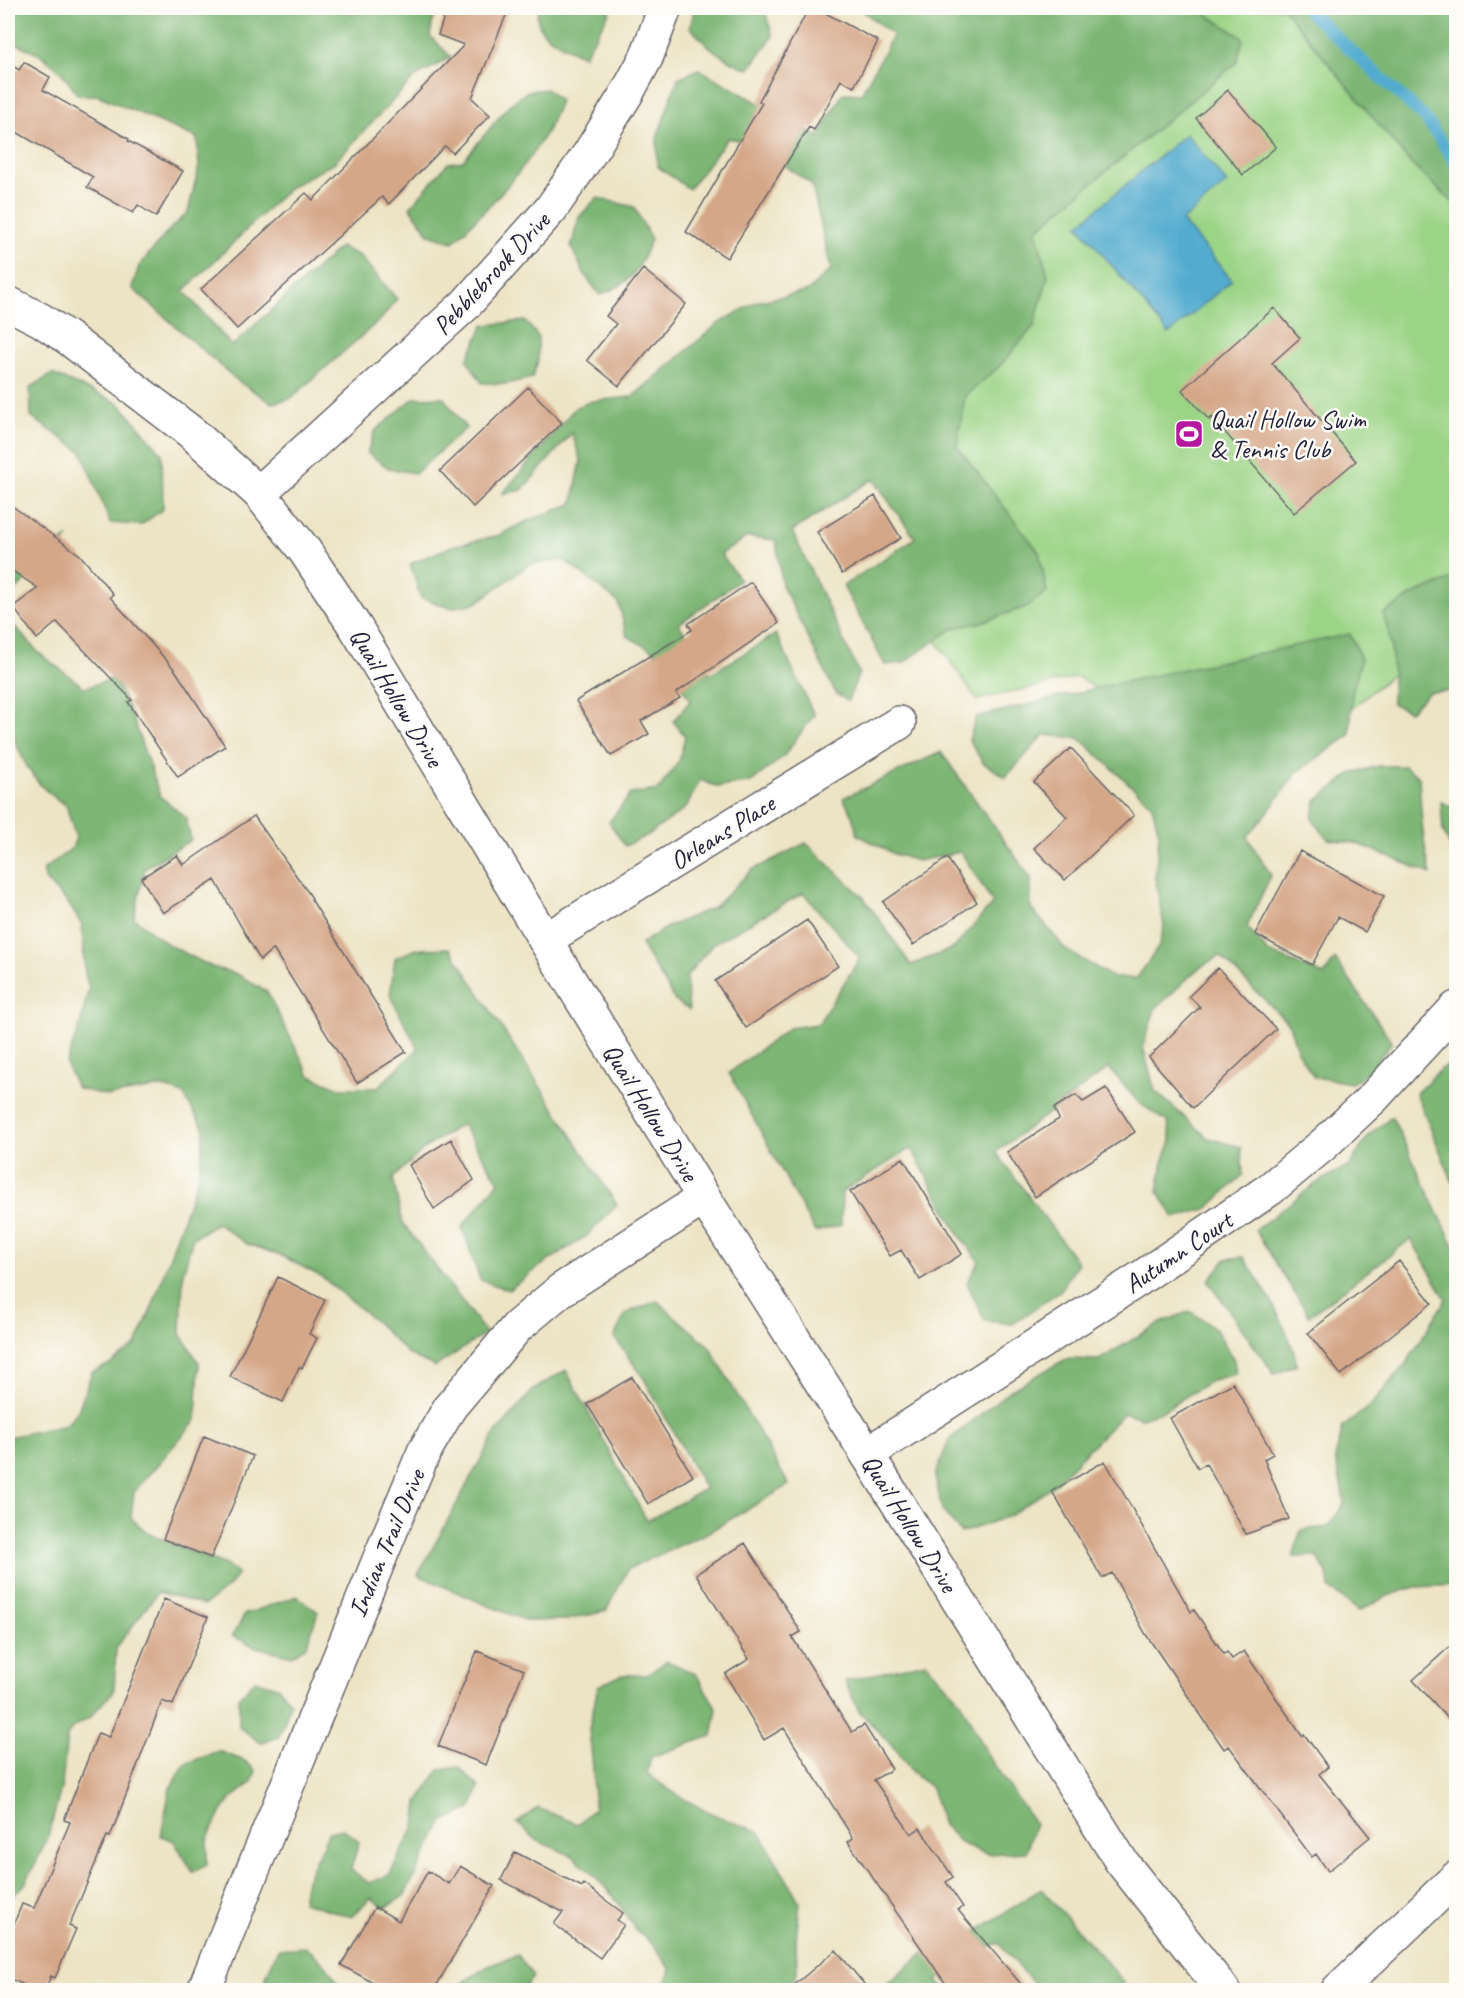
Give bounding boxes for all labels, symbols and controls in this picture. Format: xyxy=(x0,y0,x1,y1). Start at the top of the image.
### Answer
street label: Pebblebrook Drive xyxy=(426,204,558,342)
place label: Quail Hollow Swim & Tennis Club xyxy=(1210,403,1367,466)
sports icon: Quail Hollow Swim & Tennis Club xyxy=(1173,418,1205,450)
street label: Quail Hollow Drive xyxy=(342,622,452,775)
street label: Orleans Place xyxy=(664,786,783,878)
street label: Quail Hollow Drive xyxy=(595,1037,707,1190)
street label: Autumn Court xyxy=(1118,1203,1241,1301)
street label: Quail Hollow Drive xyxy=(854,1448,966,1601)
street label: Indian Trail Drive xyxy=(341,1463,433,1622)

